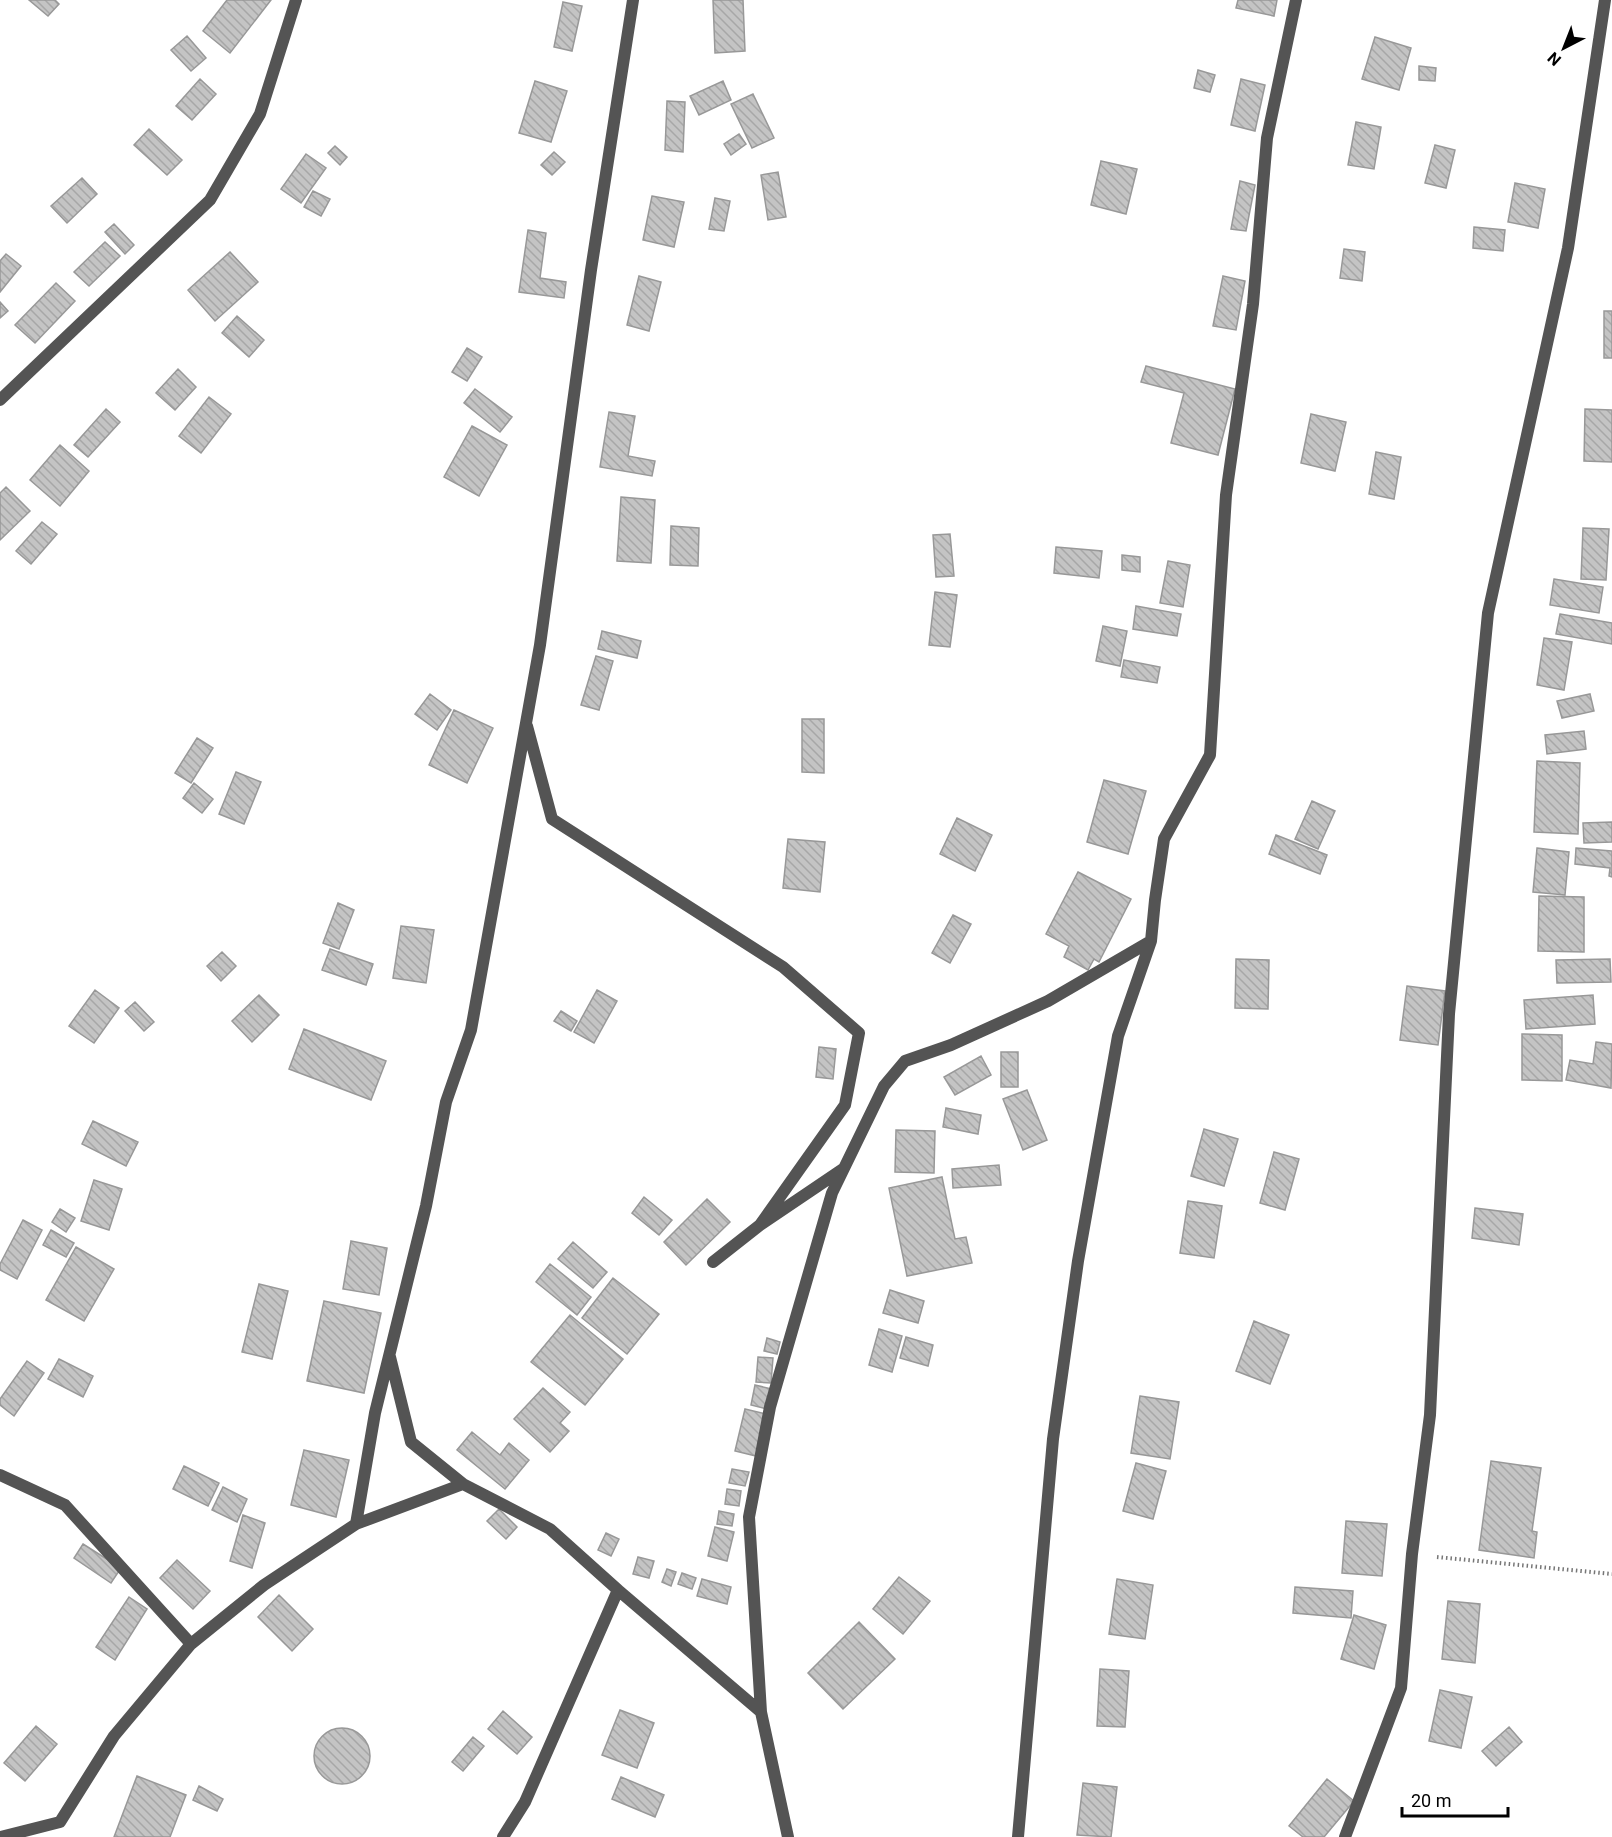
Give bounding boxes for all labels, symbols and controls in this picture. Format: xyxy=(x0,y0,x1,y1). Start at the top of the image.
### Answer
north arrow xyxy=(1534,18,1594,78)
text: N xyxy=(1544,48,1565,70)
scale bar xyxy=(1402,1780,1508,1818)
text: 20 m xyxy=(1411,1790,1451,1811)

